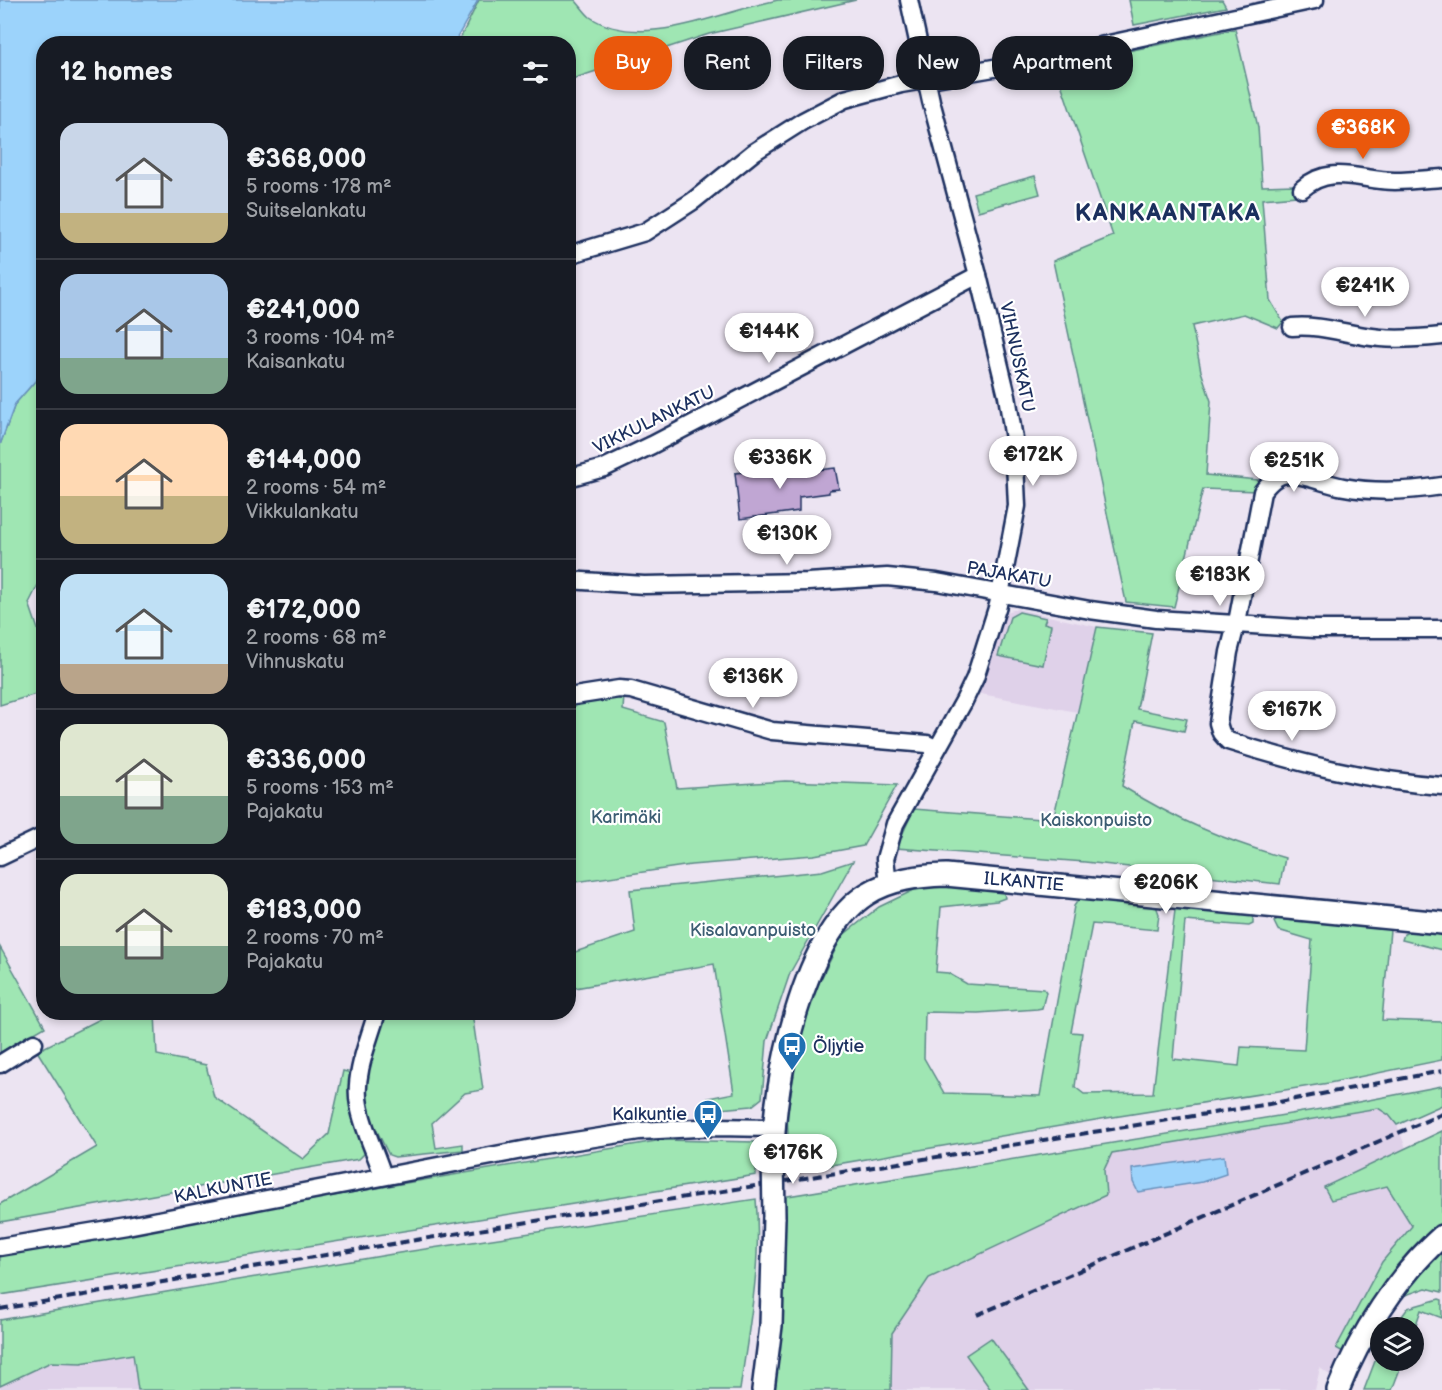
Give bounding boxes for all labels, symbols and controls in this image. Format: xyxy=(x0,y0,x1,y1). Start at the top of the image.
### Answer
chip: Buy xyxy=(594,36,672,90)
chip: Rent xyxy=(684,36,771,90)
chip: Filters xyxy=(783,36,884,90)
chip: New xyxy=(896,36,980,90)
chip: Apartment xyxy=(992,36,1133,90)
icon: filters xyxy=(519,56,552,89)
text: 12 homes xyxy=(60,57,172,88)
pin: €368K xyxy=(1321,109,1405,160)
text: €368K xyxy=(1331,116,1395,140)
text: €368,000 xyxy=(246,144,367,175)
icon: home xyxy=(108,147,180,219)
text: 5 rooms · 178 m² xyxy=(246,175,392,199)
text: Suitselankatu xyxy=(246,199,367,223)
district label: KANKAANTAKA xyxy=(1075,199,1261,228)
pin: €241K xyxy=(1323,267,1407,318)
text: €241K xyxy=(1335,274,1395,298)
text: €241,000 xyxy=(246,295,360,326)
icon: home xyxy=(108,298,180,370)
street label: VIHNUSKATU xyxy=(995,300,1039,414)
pin: €144K xyxy=(727,313,811,364)
text: €144K xyxy=(739,320,799,344)
text: 3 rooms · 104 m² xyxy=(246,326,395,350)
text: Kaisankatu xyxy=(246,350,345,374)
street label: VIKKULANKATU xyxy=(590,381,718,459)
pin: €172K xyxy=(991,436,1075,487)
pin: €336K xyxy=(738,439,822,490)
pin: €251K xyxy=(1252,442,1336,493)
text: €172K xyxy=(1003,443,1063,467)
text: €144,000 xyxy=(246,445,362,476)
text: €336K xyxy=(748,446,812,470)
icon: home xyxy=(108,448,180,520)
text: €251K xyxy=(1264,449,1324,473)
text: 2 rooms · 54 m² xyxy=(246,476,386,500)
text: Vikkulankatu xyxy=(246,500,359,524)
pin: €130K xyxy=(745,515,829,566)
text: €130K xyxy=(756,522,818,546)
pin: €183K xyxy=(1178,556,1262,607)
street label: PAJAKATU xyxy=(965,557,1053,593)
text: €183K xyxy=(1190,563,1250,587)
text: €172,000 xyxy=(246,595,361,626)
icon: home xyxy=(108,598,180,670)
text: 2 rooms · 68 m² xyxy=(246,626,387,650)
text: Vihnuskatu xyxy=(246,650,344,674)
pin: €136K xyxy=(711,658,795,709)
text: €136K xyxy=(723,665,783,689)
pin: €167K xyxy=(1250,691,1334,742)
text: €167K xyxy=(1262,698,1322,722)
text: €336,000 xyxy=(246,745,366,776)
icon: home xyxy=(108,748,180,820)
text: 5 rooms · 153 m² xyxy=(246,776,394,800)
text: Pajakatu xyxy=(246,800,323,824)
park label: Karimäki xyxy=(591,807,661,828)
park label: Kaiskonpuisto xyxy=(1040,810,1152,831)
pin: €206K xyxy=(1124,864,1208,915)
street label: ILKANTIE xyxy=(983,868,1065,896)
text: €206K xyxy=(1134,871,1198,895)
text: €183,000 xyxy=(246,895,362,926)
icon: home xyxy=(108,898,180,970)
park label: Kisalavanpuisto xyxy=(690,920,816,941)
text: 2 rooms · 70 m² xyxy=(246,926,384,950)
text: Pajakatu xyxy=(246,950,323,974)
bus stop icon: Öljytie xyxy=(776,1030,808,1072)
place label: Öljytie xyxy=(813,1035,865,1057)
bus stop icon: Kalkuntie xyxy=(692,1098,724,1140)
place label: Kalkuntie xyxy=(612,1104,687,1125)
pin: €176K xyxy=(751,1134,835,1185)
text: €176K xyxy=(763,1141,823,1165)
street label: KALKUNTIE xyxy=(172,1168,274,1208)
map controls xyxy=(1370,1317,1424,1371)
button: layers xyxy=(1370,1317,1424,1371)

